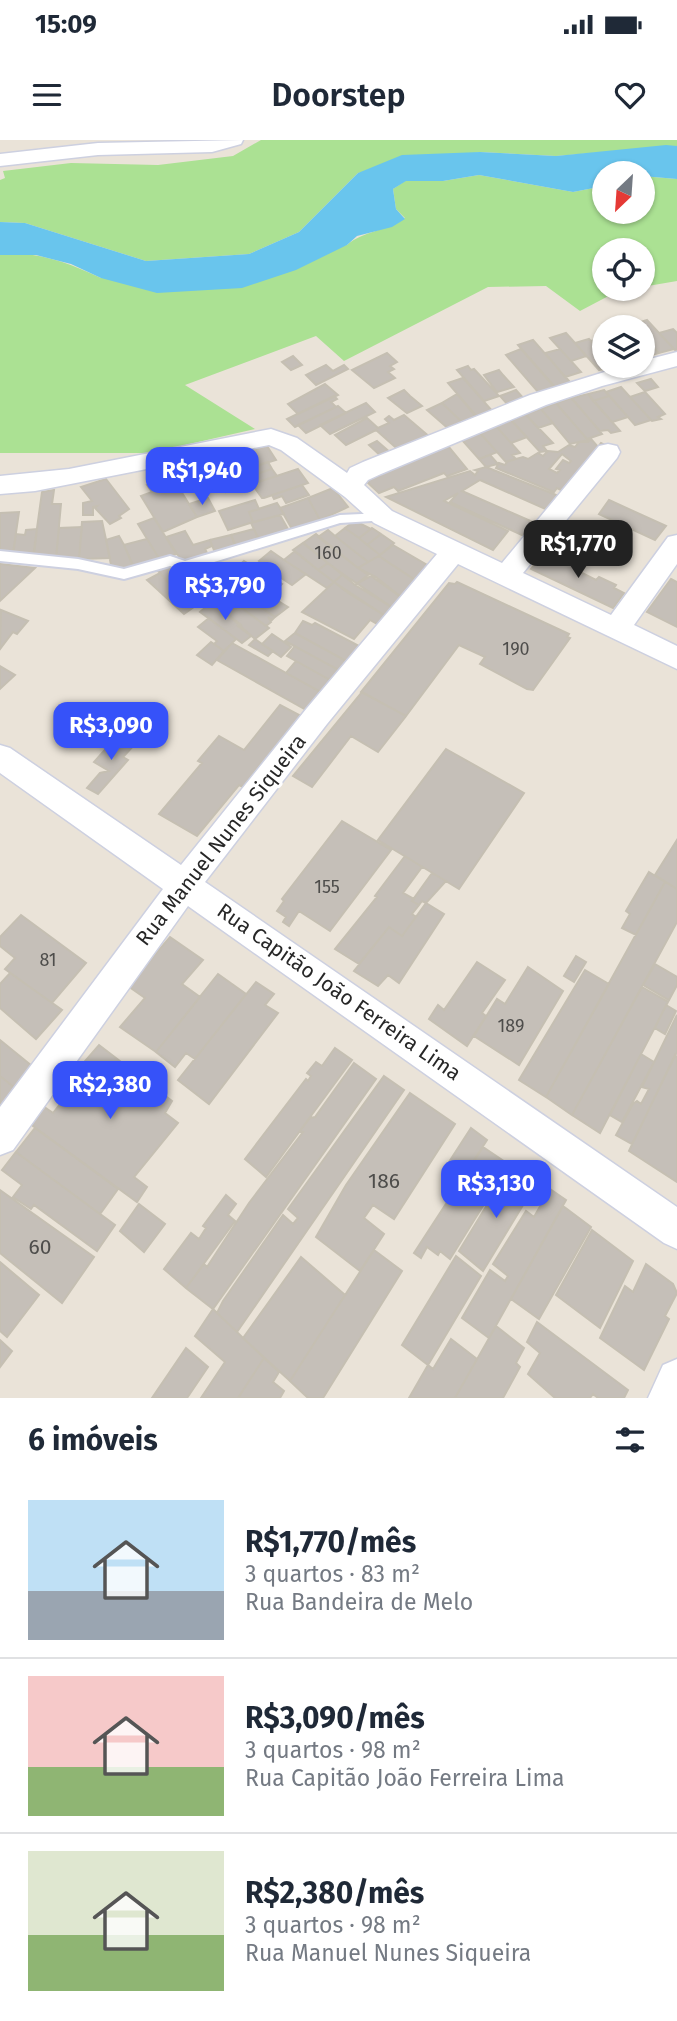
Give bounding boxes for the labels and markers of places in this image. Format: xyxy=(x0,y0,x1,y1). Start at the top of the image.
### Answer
pin: R$1,940 xyxy=(137,448,267,507)
pin: R$1,770 xyxy=(513,520,643,580)
pin: R$3,790 xyxy=(160,562,290,622)
pin: R$3,090 xyxy=(46,702,176,762)
pin: R$2,380 xyxy=(45,1062,175,1121)
pin: R$3,130 xyxy=(431,1160,561,1220)

